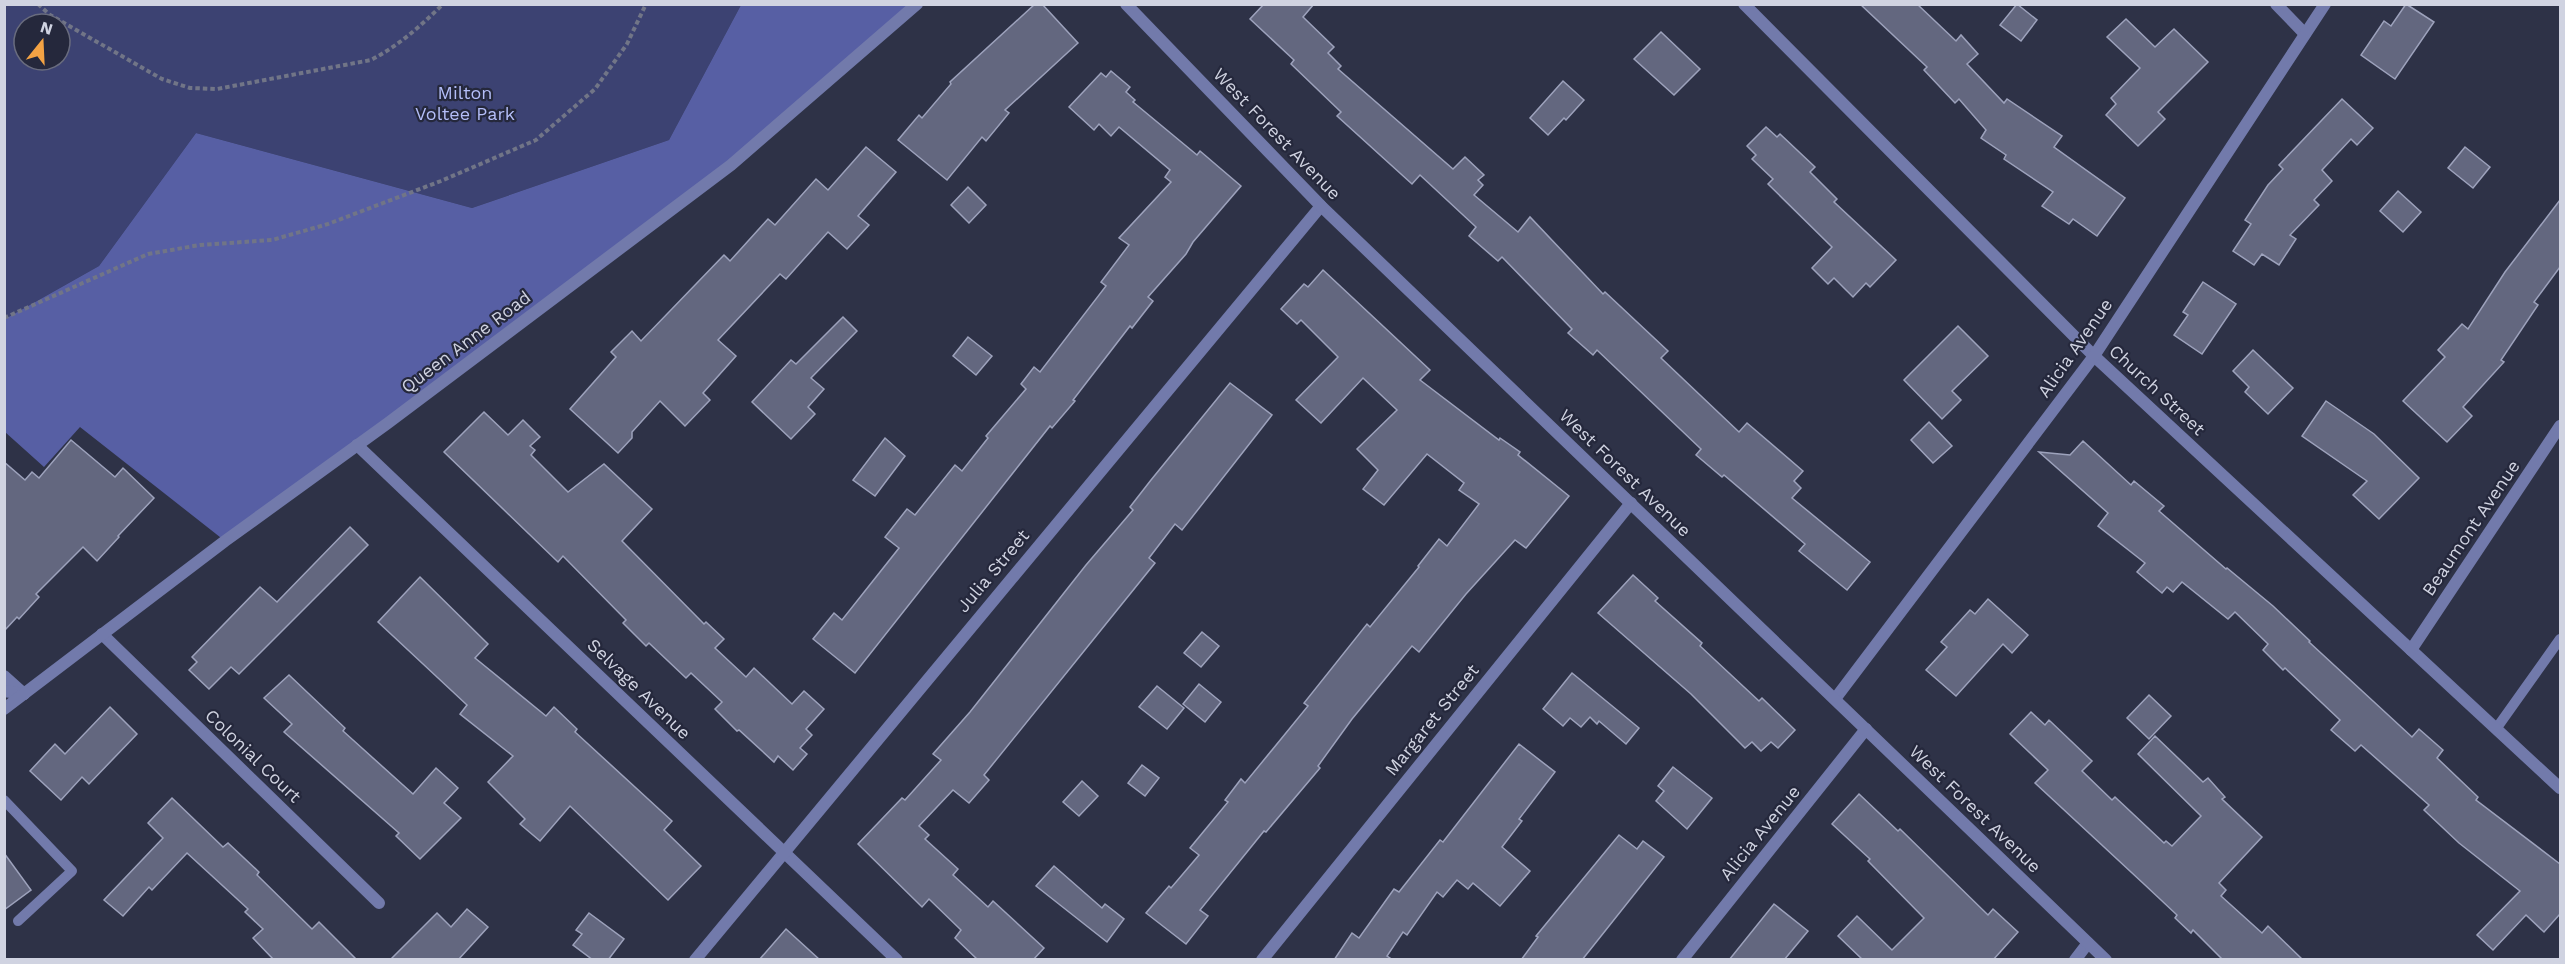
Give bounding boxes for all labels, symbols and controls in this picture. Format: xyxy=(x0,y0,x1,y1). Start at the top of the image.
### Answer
north arrow xyxy=(12,12,72,72)
text: N xyxy=(38,17,55,39)
street label: West Forest Avenue xyxy=(1209,64,1346,204)
park label: Milton Voltee Park xyxy=(415,82,515,124)
street label: Queen Anne Road xyxy=(397,286,535,397)
street label: Alicia Avenue xyxy=(2033,294,2116,401)
street label: Church Street xyxy=(2105,340,2210,440)
street label: West Forest Avenue xyxy=(1555,404,1695,541)
street label: Beaumont Avenue xyxy=(2417,456,2524,600)
street label: Julia Street xyxy=(952,525,1034,616)
street label: Selvage Avenue xyxy=(583,634,695,743)
street label: Margaret Street xyxy=(1380,659,1483,780)
street label: Colonial Court xyxy=(201,705,306,807)
street label: West Forest Avenue xyxy=(1905,740,2045,877)
street label: Alicia Avenue xyxy=(1715,781,1804,884)

